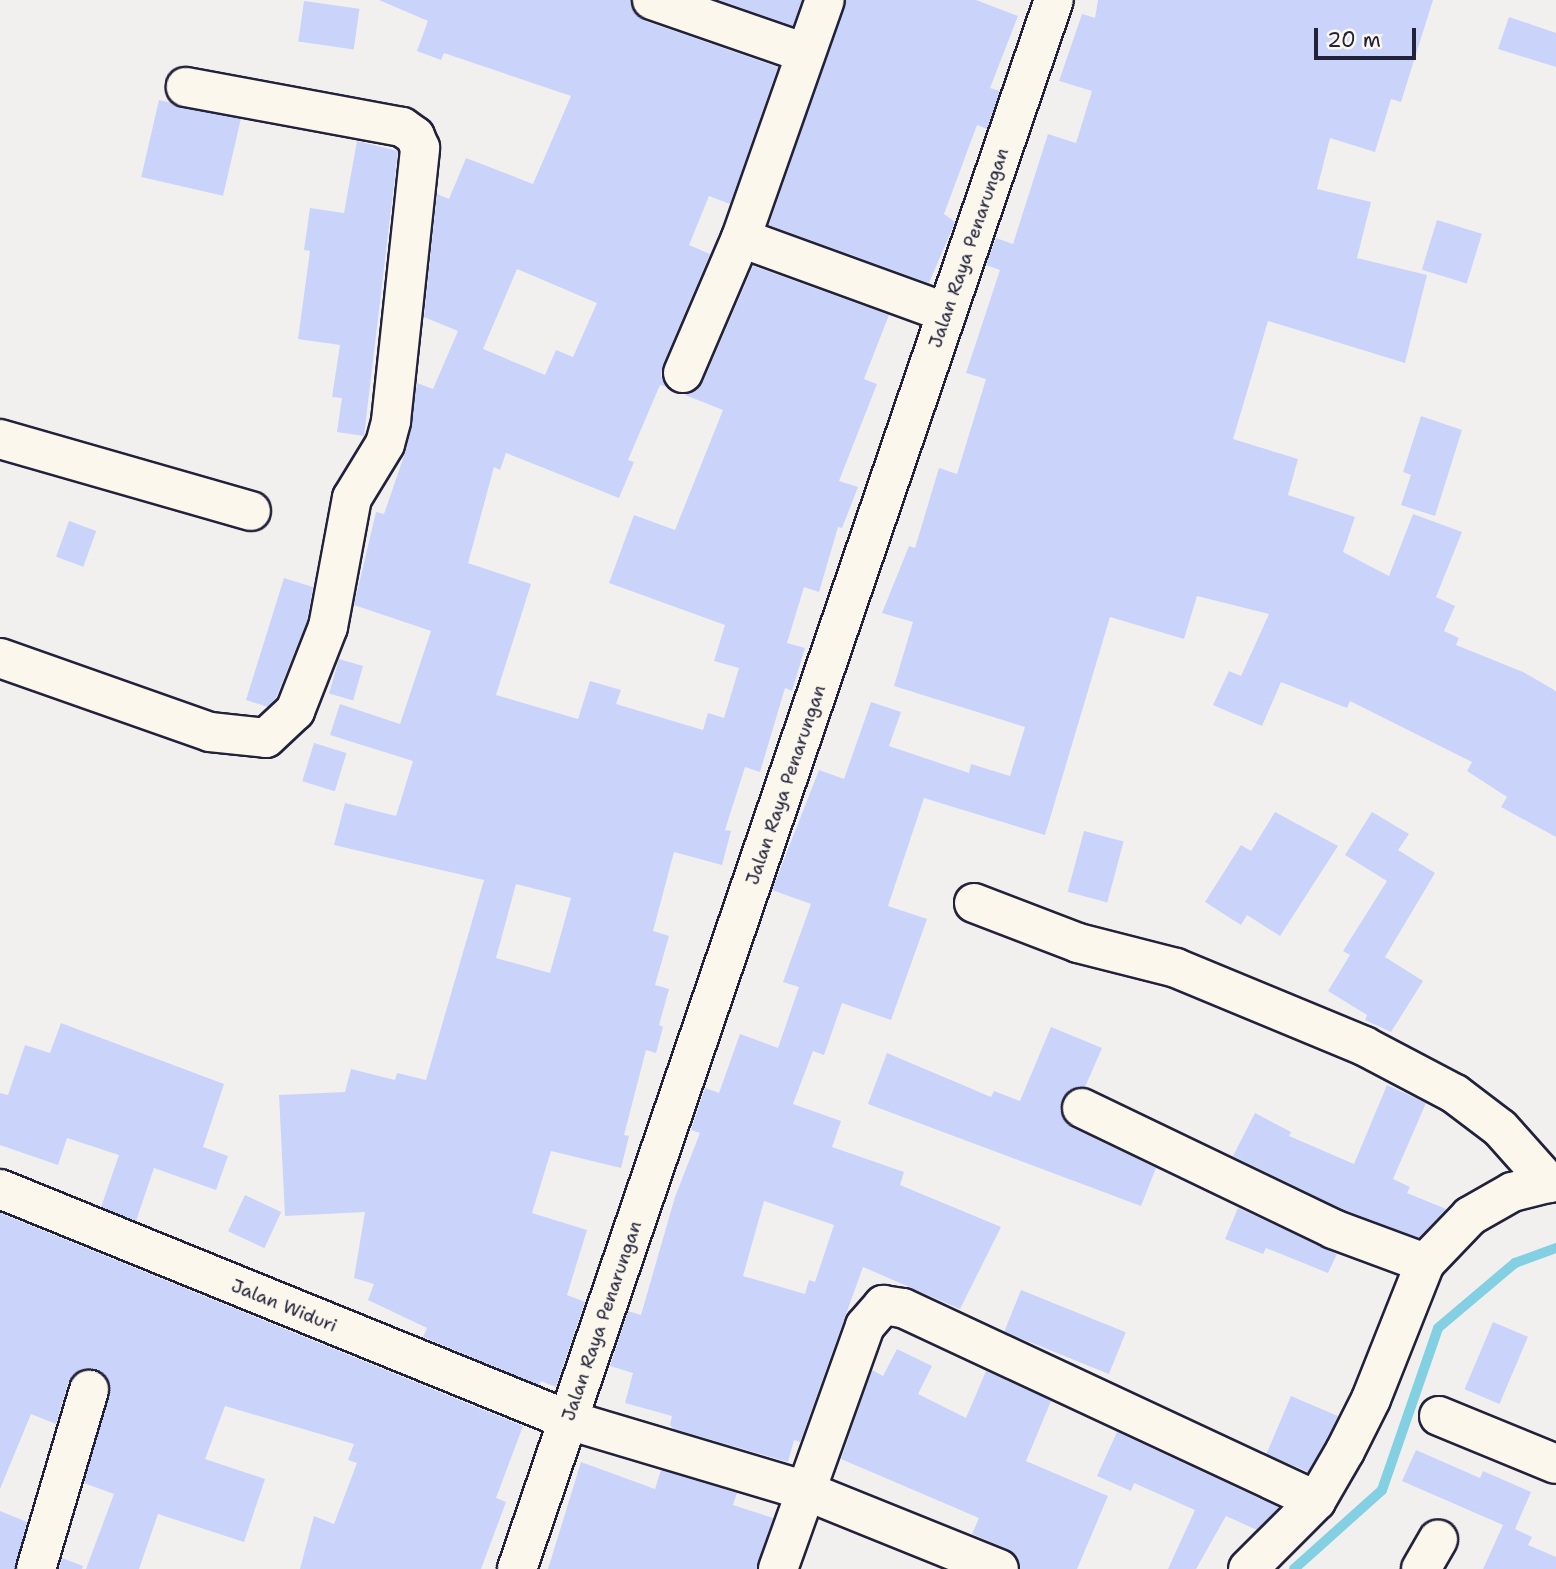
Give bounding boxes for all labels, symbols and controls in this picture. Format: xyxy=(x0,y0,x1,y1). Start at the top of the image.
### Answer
scale bar xyxy=(1318,14,1420,58)
text: 20 m xyxy=(1327,26,1381,54)
street label: Jalan Raya Penarungan xyxy=(925,145,1013,351)
street label: Jalan Raya Penarungan xyxy=(742,682,830,888)
street label: Jalan Raya Penarungan xyxy=(558,1218,646,1424)
street label: Jalan Widuri xyxy=(228,1275,340,1337)

